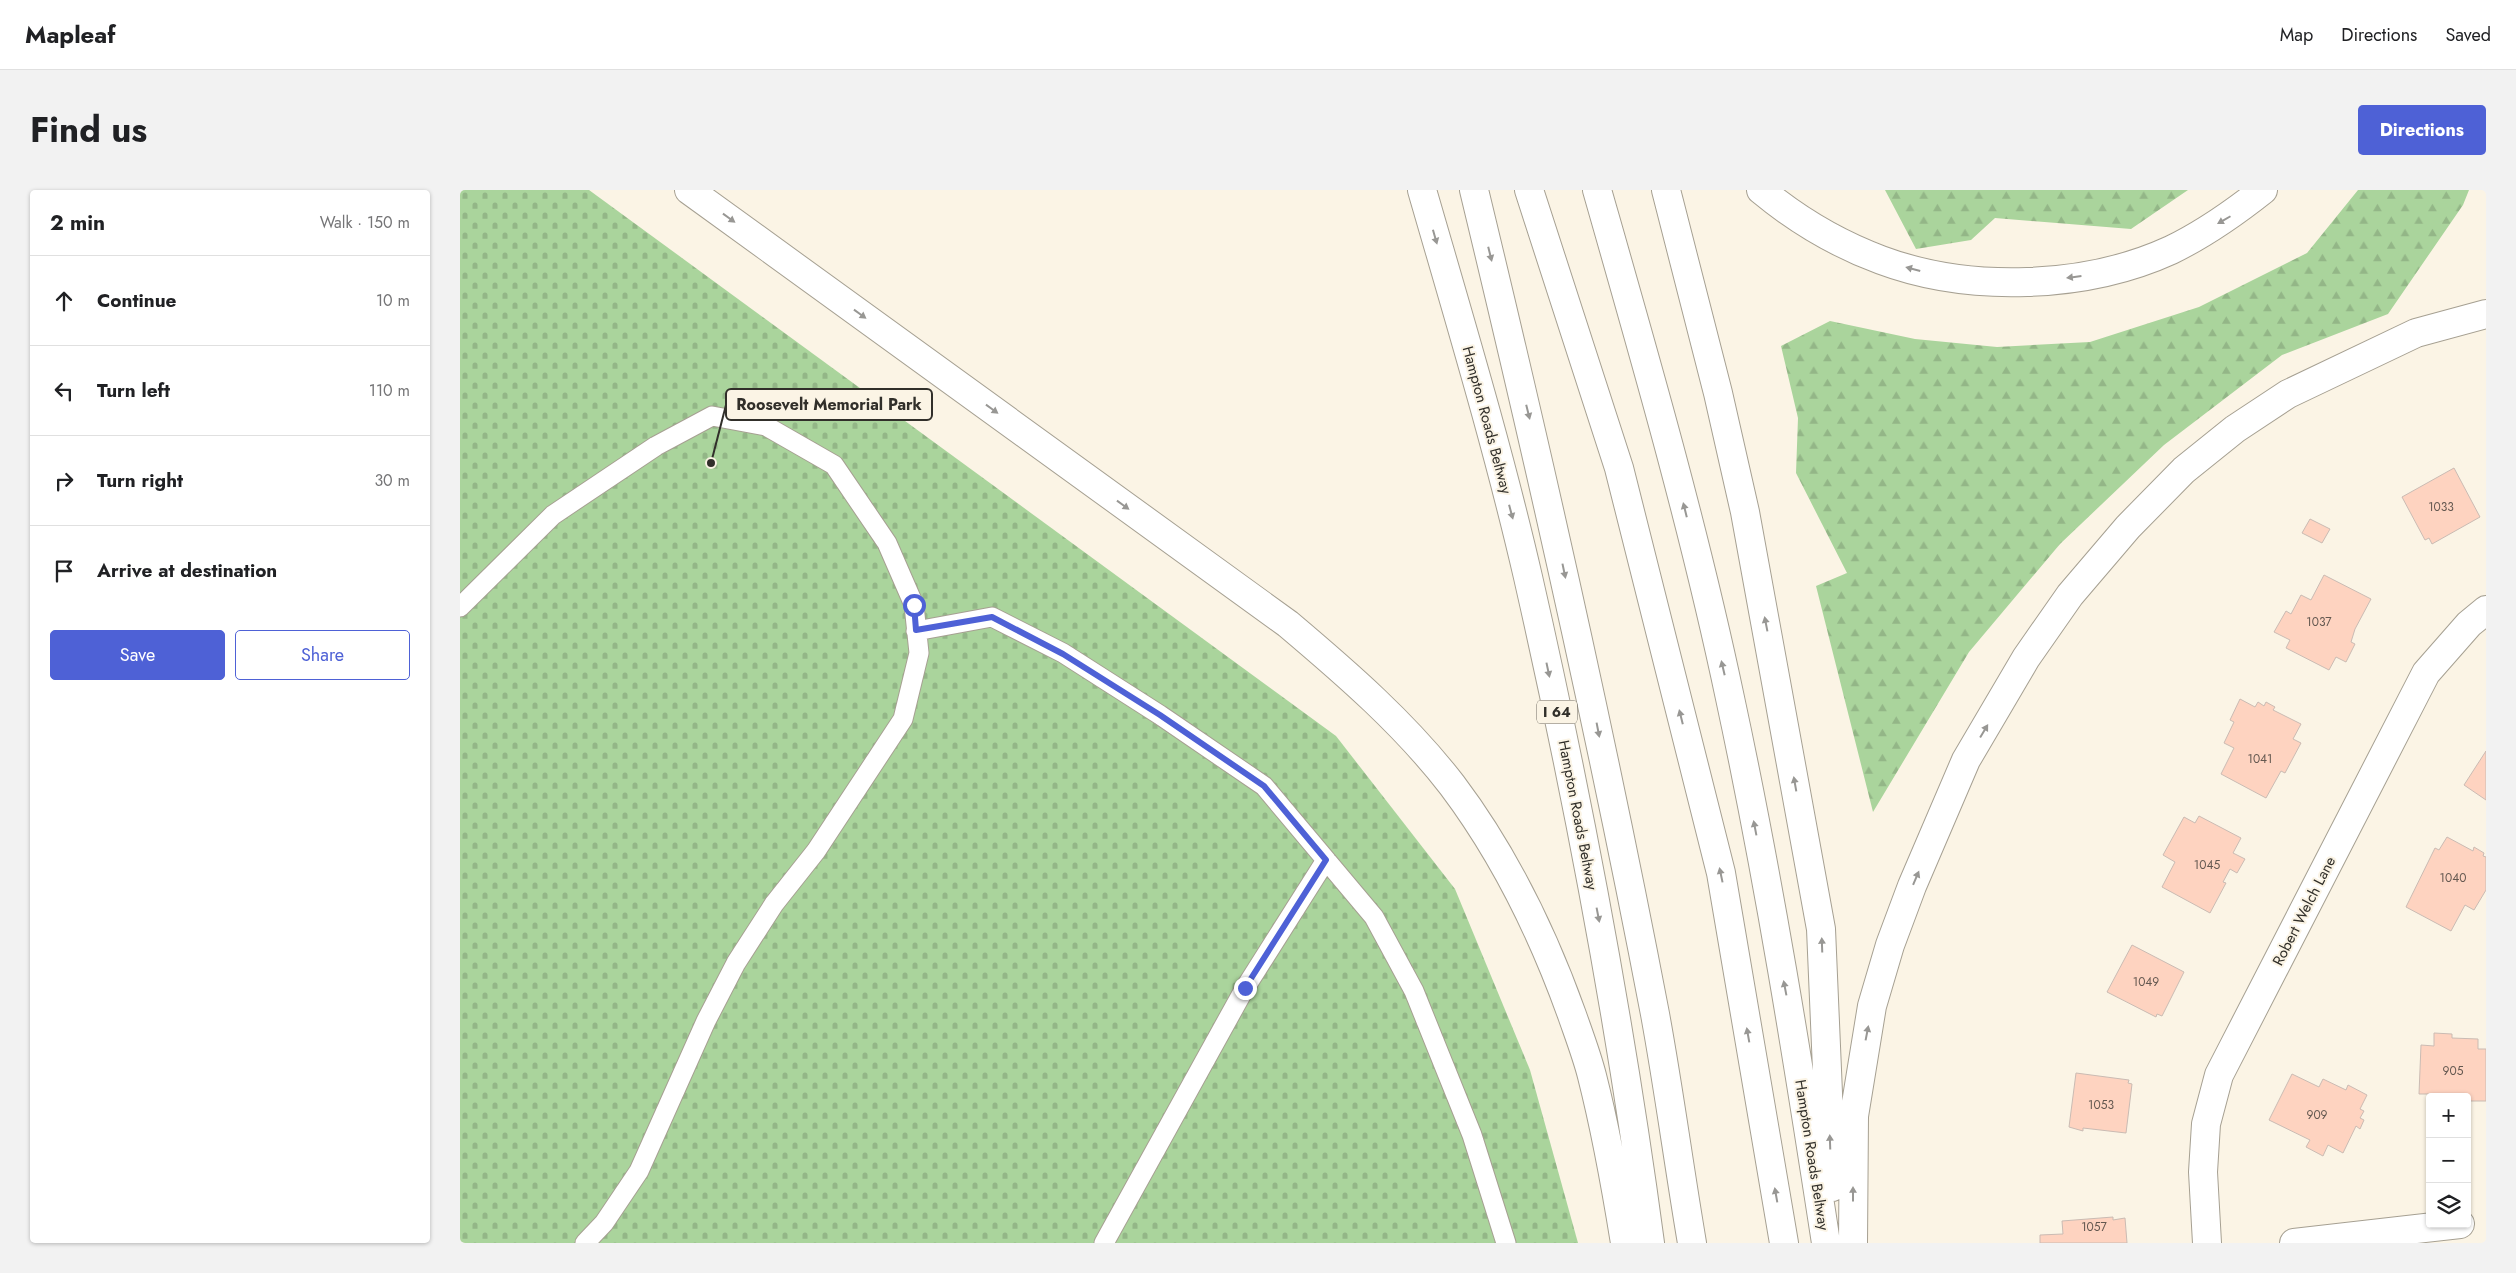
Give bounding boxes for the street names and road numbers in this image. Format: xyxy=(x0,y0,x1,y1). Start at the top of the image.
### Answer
street label: Hampton Roads Beltway xyxy=(1457,344,1517,497)
road number: I 64 xyxy=(1537,701,1577,724)
street label: Hampton Roads Beltway xyxy=(1553,738,1603,892)
street label: Robert Welch Lane xyxy=(2267,852,2341,969)
street label: Hampton Roads Beltway xyxy=(1789,1078,1835,1232)

